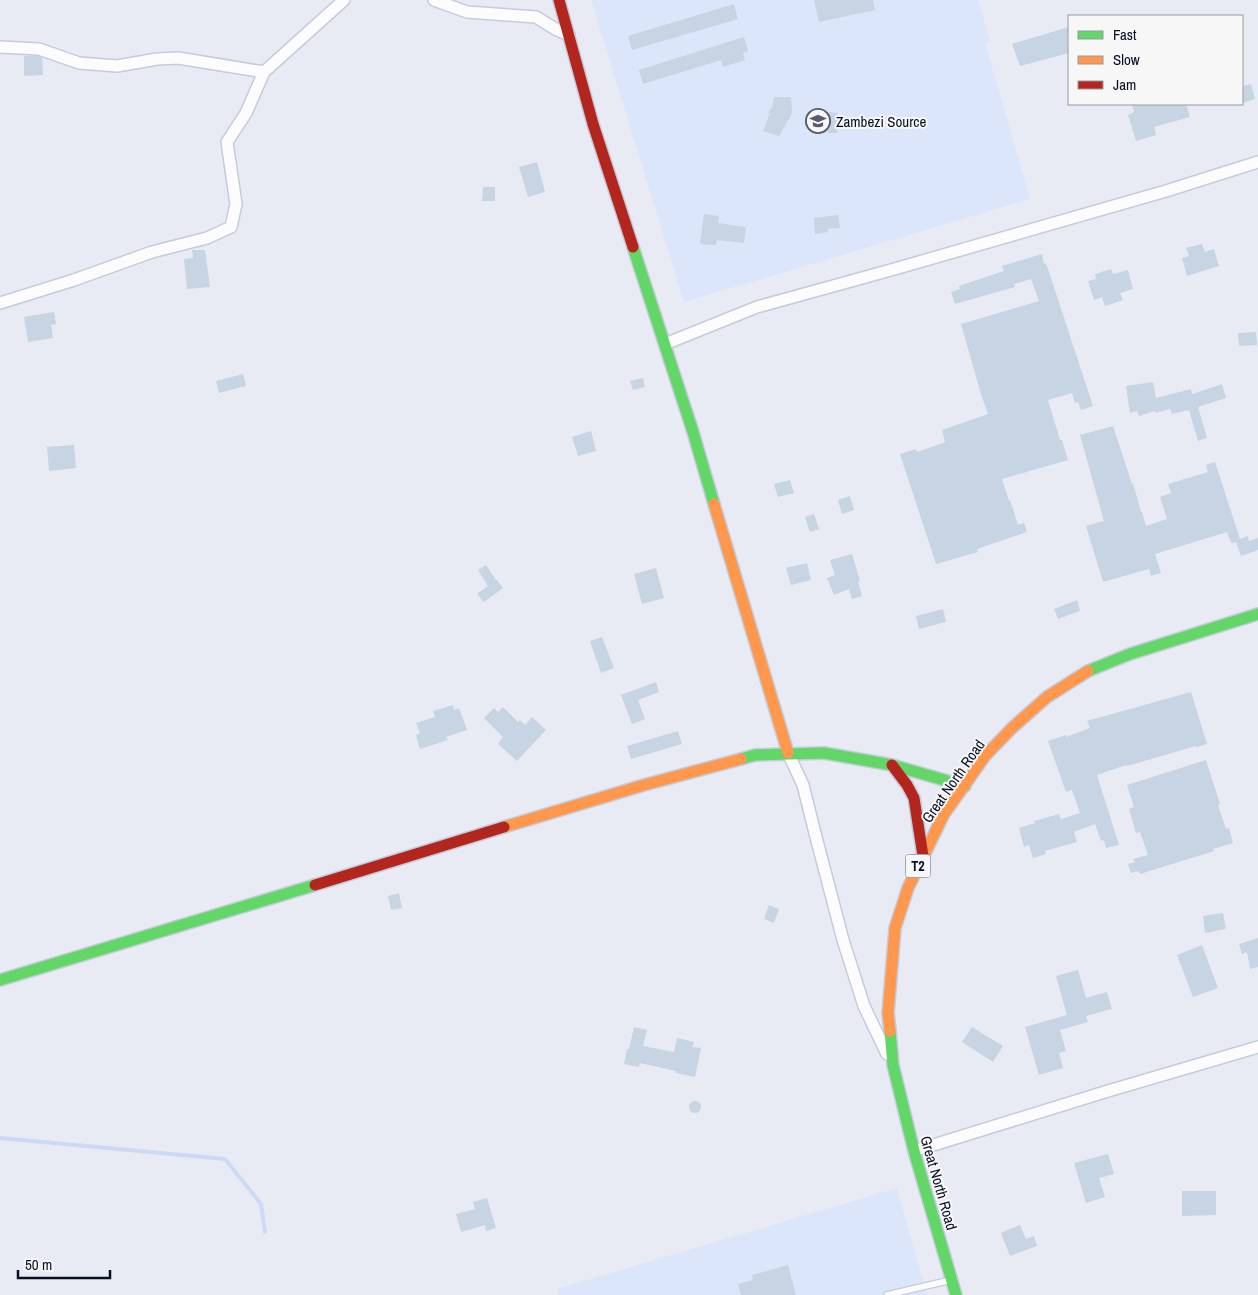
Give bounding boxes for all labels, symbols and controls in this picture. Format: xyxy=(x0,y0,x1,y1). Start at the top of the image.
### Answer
legend xyxy=(1068,15,1243,105)
text: Fast xyxy=(1113,24,1137,45)
text: Slow xyxy=(1113,49,1140,70)
text: Jam xyxy=(1113,74,1136,95)
school or university icon: Zambezi Source xyxy=(805,108,831,134)
place label: Zambezi Source xyxy=(836,111,926,132)
street label: Great North Road xyxy=(917,735,989,827)
road number: T2 xyxy=(906,854,930,878)
street label: Great North Road xyxy=(916,1133,962,1233)
scale bar xyxy=(18,1248,110,1280)
text: 50 m xyxy=(25,1254,52,1275)

